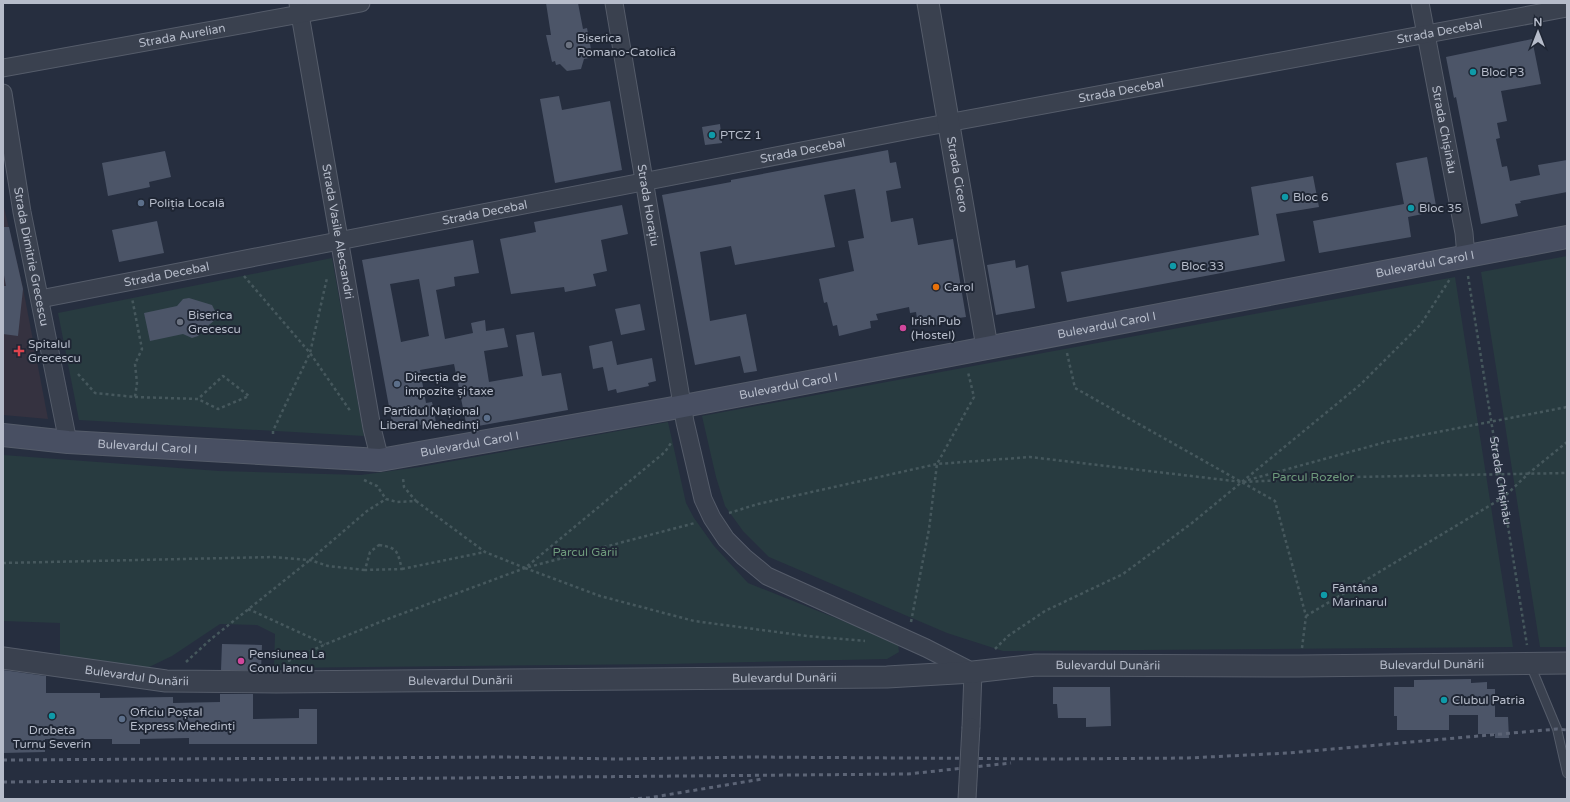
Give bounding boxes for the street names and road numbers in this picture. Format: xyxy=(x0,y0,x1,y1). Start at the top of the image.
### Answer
street label: Strada Decebal xyxy=(1396,17,1484,46)
street label: Strada Aurelian xyxy=(138,21,227,50)
street label: Strada Decebal xyxy=(1077,76,1165,105)
street label: Strada Chișinău xyxy=(1429,85,1460,175)
street label: Strada Cicero xyxy=(944,135,971,214)
street label: Strada Decebal xyxy=(759,136,847,166)
street label: Strada Vasile Alecsandri xyxy=(319,163,356,300)
street label: Strada Horațiu xyxy=(634,163,662,247)
street label: Strada Dimitrie Grecescu xyxy=(11,186,52,327)
street label: Strada Decebal xyxy=(441,197,529,228)
street label: Bulevardul Carol I xyxy=(1374,248,1475,280)
street label: Strada Decebal xyxy=(123,259,210,290)
street label: Bulevardul Carol I xyxy=(1056,309,1157,341)
street label: Bulevardul Carol I xyxy=(738,370,839,402)
street label: Bulevardul Carol I xyxy=(419,428,520,460)
street label: Strada Chișinău xyxy=(1487,435,1515,526)
street label: Bulevardul Carol I xyxy=(97,437,198,456)
street label: Bulevardul Dunării xyxy=(1379,657,1484,672)
street label: Bulevardul Dunării xyxy=(1055,658,1160,672)
street label: Bulevardul Dunării xyxy=(84,663,189,688)
street label: Bulevardul Dunării xyxy=(732,670,837,685)
street label: Bulevardul Dunării xyxy=(408,673,513,688)

